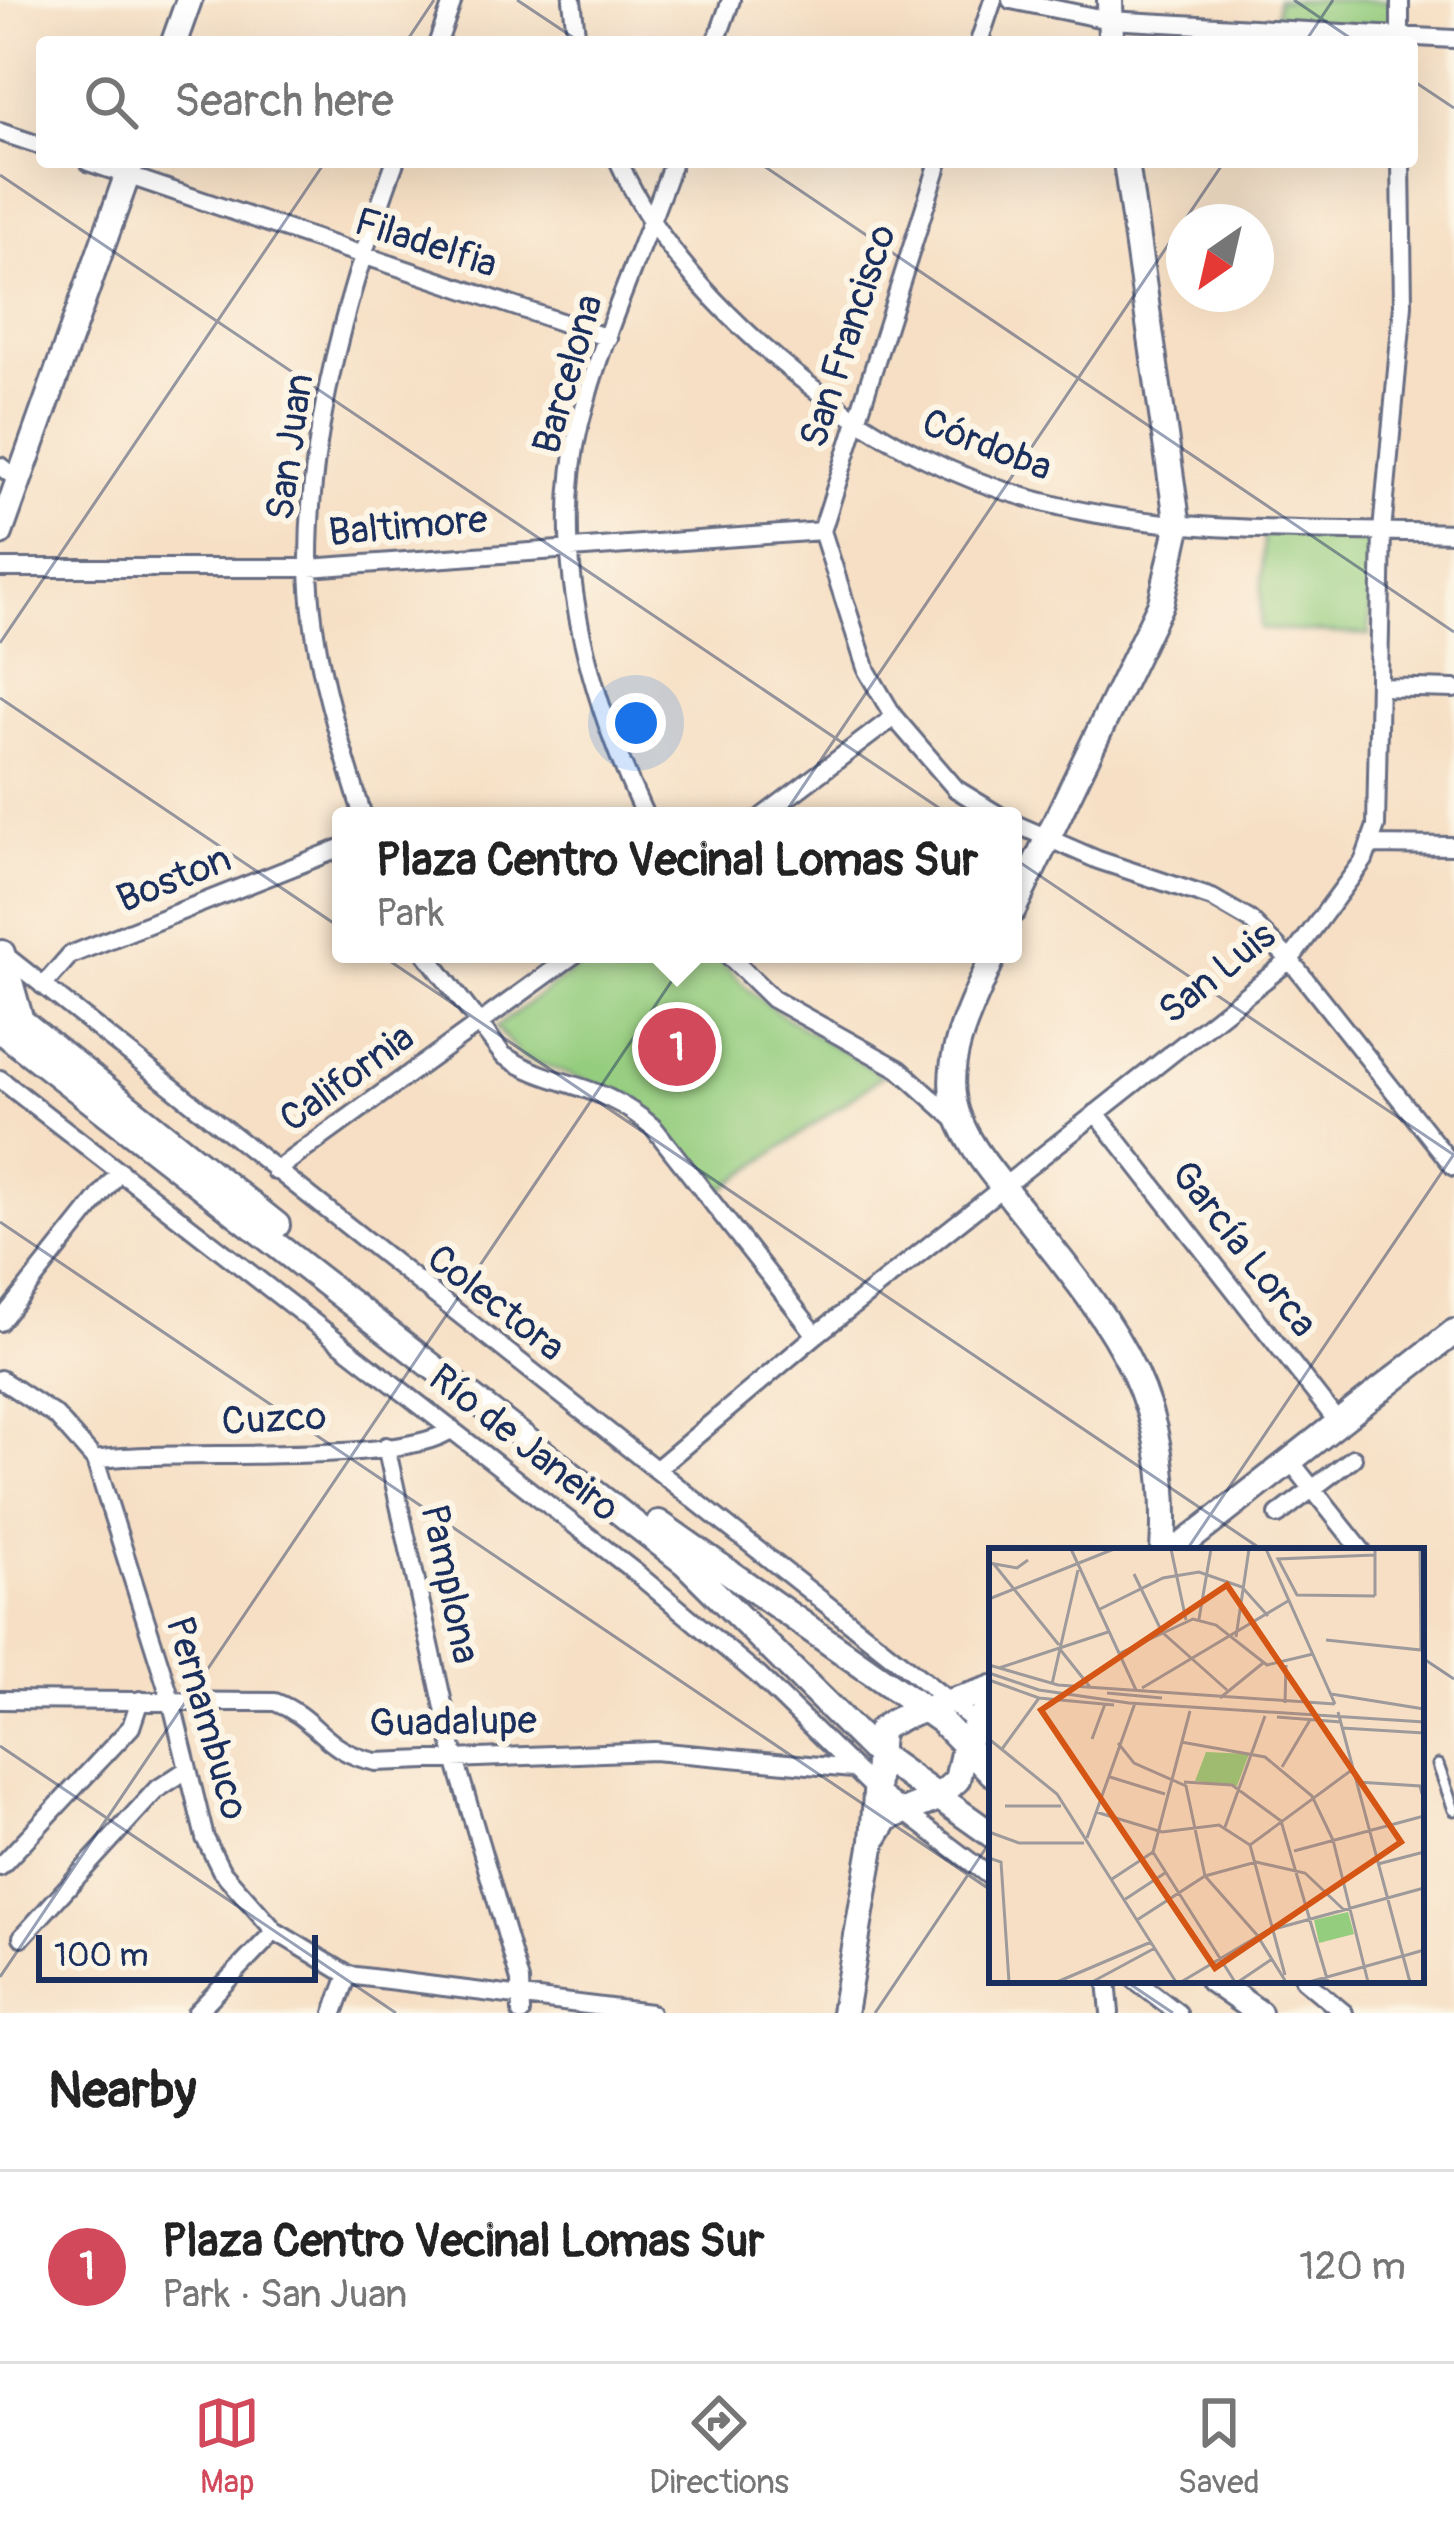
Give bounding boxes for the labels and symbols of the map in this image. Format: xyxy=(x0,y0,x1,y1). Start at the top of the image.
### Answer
street label: Filadelfia xyxy=(349,197,503,289)
north arrow xyxy=(1166,204,1274,312)
street label: San Francisco xyxy=(789,218,907,454)
street label: Barcelona xyxy=(522,289,614,459)
street label: San Juan xyxy=(255,371,325,523)
street label: Córdoba xyxy=(915,398,1059,492)
street label: Baltimore xyxy=(327,495,489,557)
your location xyxy=(606,693,666,753)
street label: Boston xyxy=(110,834,238,924)
street label: San Luis xyxy=(1149,911,1285,1035)
pin: 1 xyxy=(638,1002,716,1092)
street label: California xyxy=(270,1013,424,1143)
street label: García Lorca xyxy=(1160,1151,1328,1347)
street label: Colectora xyxy=(417,1234,575,1372)
street label: Río de Janeiro xyxy=(419,1353,629,1533)
street label: Cuzco xyxy=(220,1392,328,1446)
street label: Pamplona xyxy=(409,1500,491,1668)
inset map xyxy=(989,1548,1424,1983)
street label: Pernambuco xyxy=(155,1611,259,1825)
street label: Guadalupe xyxy=(369,1696,537,1748)
scale bar xyxy=(36,1929,318,1982)

